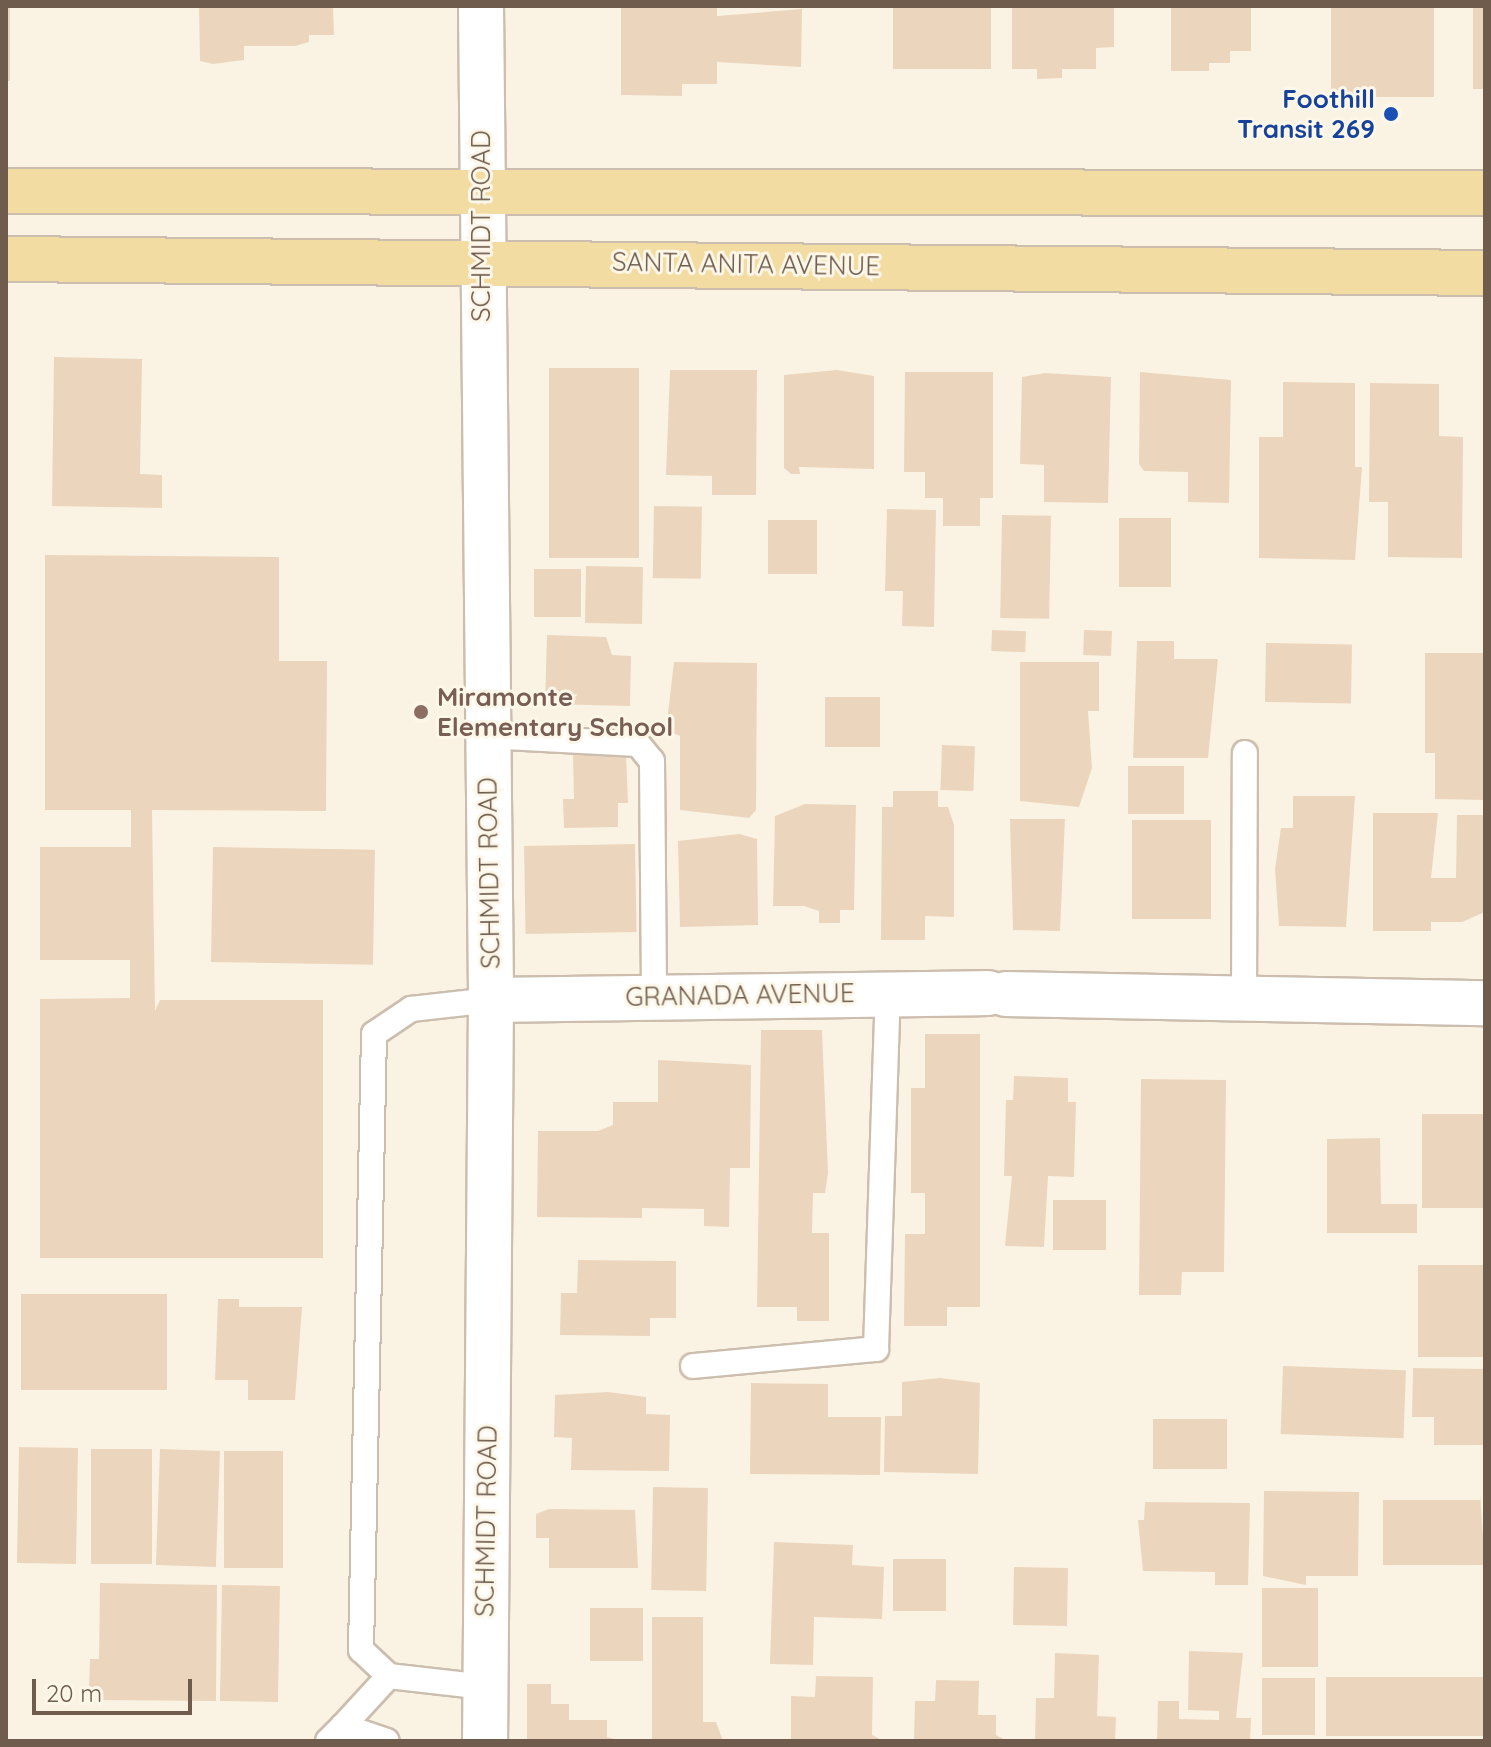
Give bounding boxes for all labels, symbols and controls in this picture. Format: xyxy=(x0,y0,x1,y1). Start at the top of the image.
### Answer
place label: Foothill Transit 269 xyxy=(1237,83,1375,144)
marker: Foothill Transit 269 xyxy=(1382,105,1400,123)
street label: SCHMIDT ROAD xyxy=(465,130,497,322)
street label: SANTA ANITA AVENUE xyxy=(612,246,880,282)
place label: Miramonte Elementary School xyxy=(437,681,673,742)
marker: Miramonte Elementary School xyxy=(412,703,430,721)
street label: SCHMIDT ROAD xyxy=(472,777,506,969)
street label: GRANADA AVENUE xyxy=(625,977,855,1013)
street label: SCHMIDT ROAD xyxy=(469,1425,503,1617)
scale bar xyxy=(36,1663,196,1713)
text: 20 m xyxy=(46,1678,102,1708)

